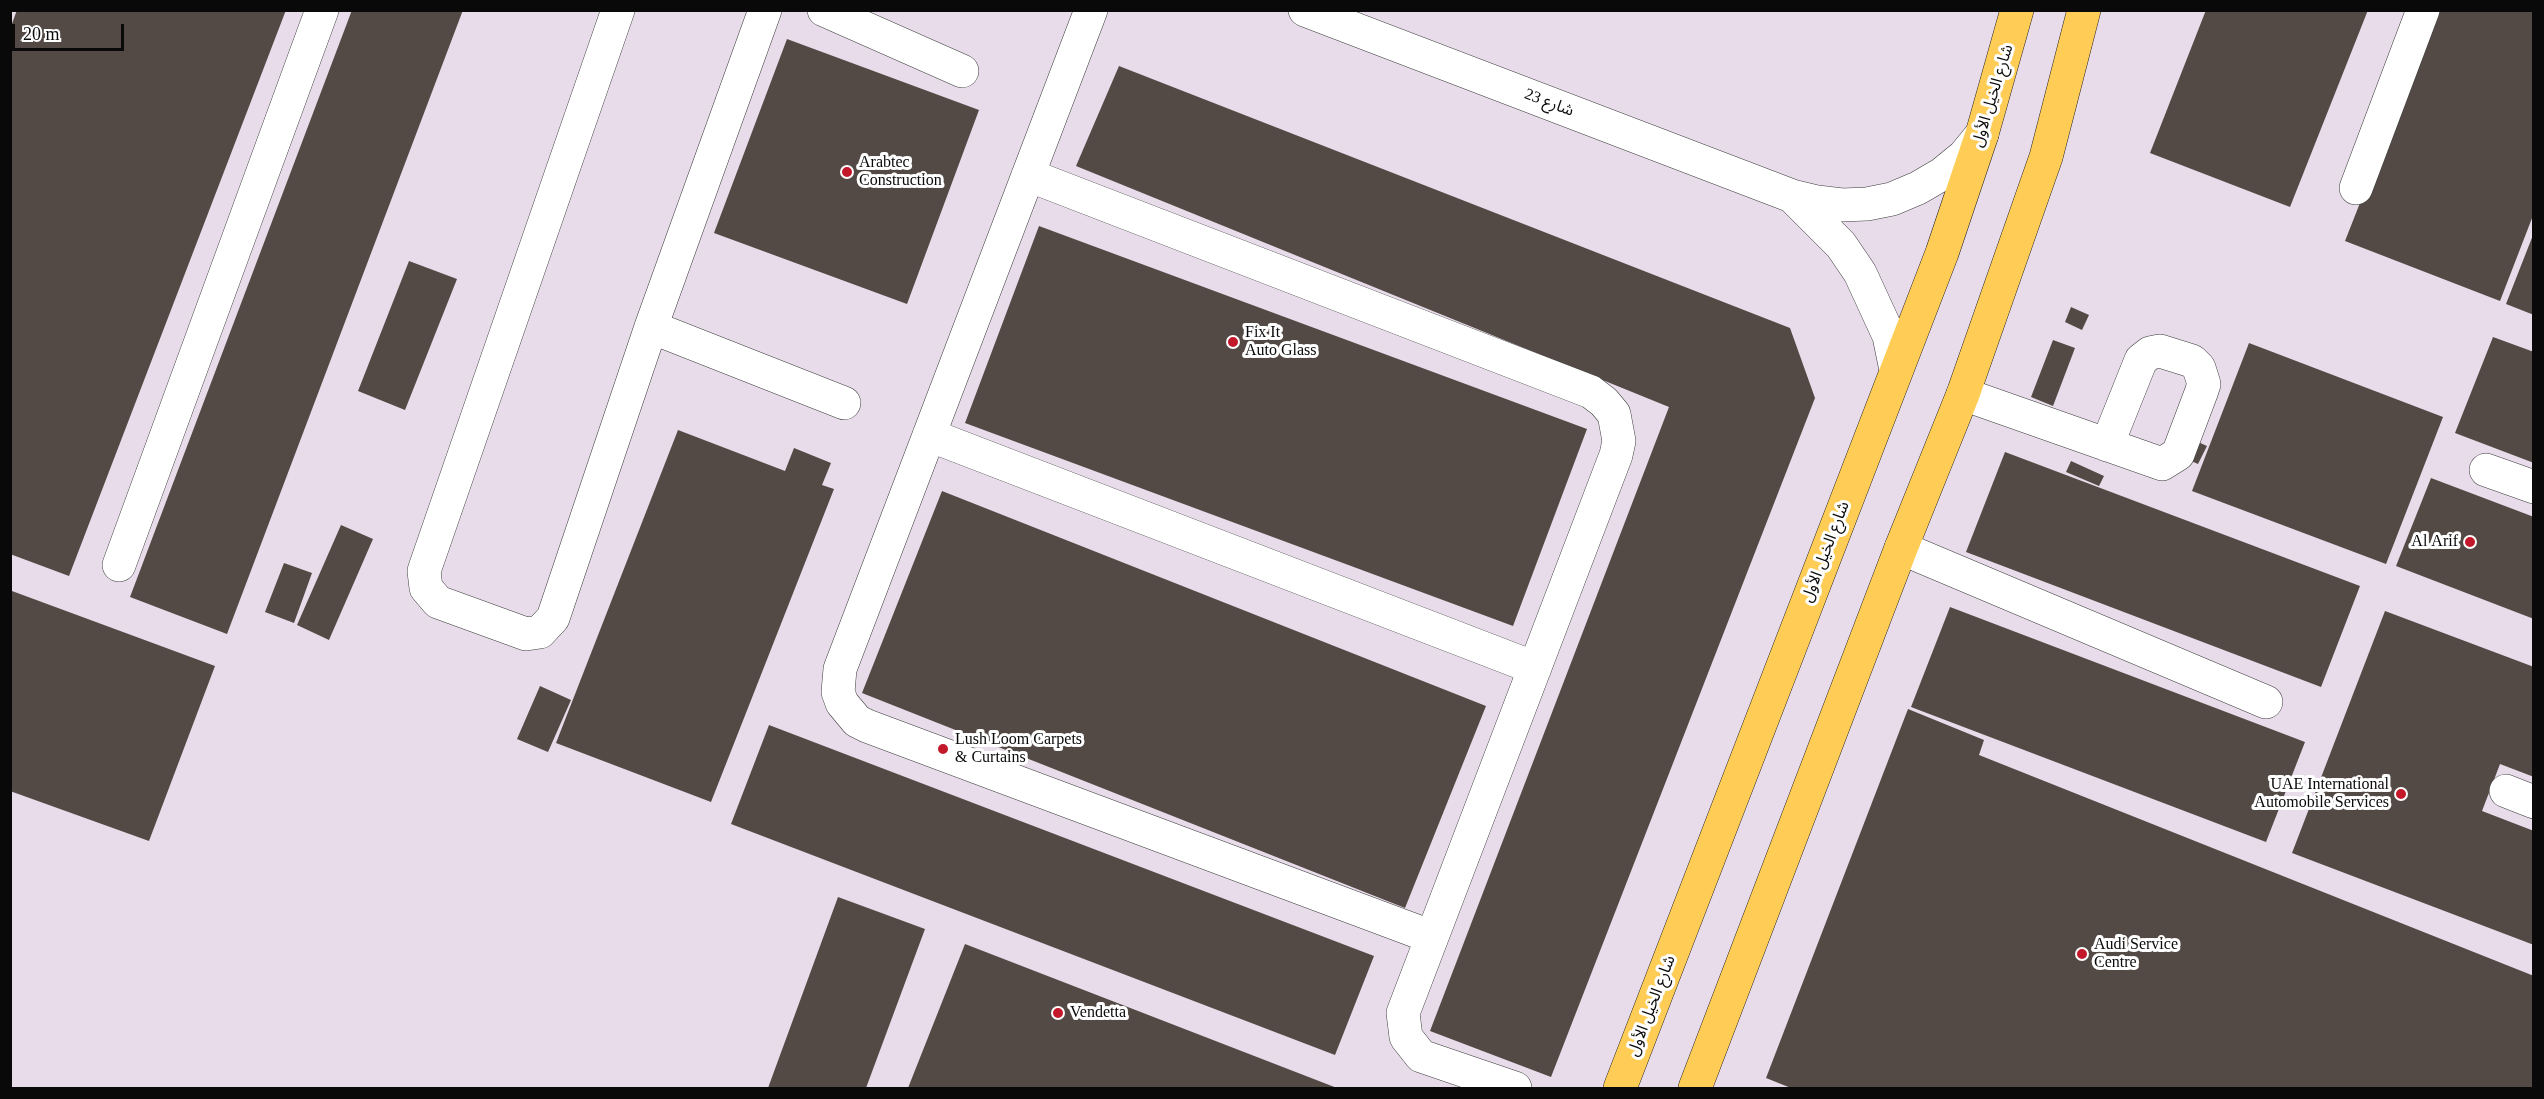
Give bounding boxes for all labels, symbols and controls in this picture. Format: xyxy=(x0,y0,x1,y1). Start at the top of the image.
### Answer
scale bar xyxy=(15,12,128,50)
text: 20 m xyxy=(23,24,60,44)
street label: شارع الخيل الأول xyxy=(1968,42,2018,150)
street label: شارع 23 xyxy=(1522,85,1576,121)
place label: Arabtec Construction xyxy=(859,153,942,191)
marker: Arabtec Construction xyxy=(840,165,854,179)
place label: Fix It Auto Glass xyxy=(1245,323,1317,361)
marker: Fix It Auto Glass xyxy=(1226,335,1240,349)
street label: شارع الخيل الأول xyxy=(1798,499,1854,605)
place label: Al Arif xyxy=(2411,532,2458,552)
marker: Al Arif xyxy=(2463,535,2477,549)
place label: Lush Loom Carpets & Curtains xyxy=(955,730,1082,768)
marker: Lush Loom Carpets & Curtains xyxy=(936,742,950,756)
place label: UAE International Automobile Services xyxy=(2254,775,2389,813)
marker: UAE International Automobile Services xyxy=(2394,787,2408,801)
place label: Audi Service Centre xyxy=(2094,935,2178,973)
marker: Audi Service Centre xyxy=(2075,947,2089,961)
street label: شارع الخيل الأول xyxy=(1624,953,1680,1059)
place label: Vendetta xyxy=(1070,1003,1126,1023)
marker: Vendetta xyxy=(1051,1006,1065,1020)

